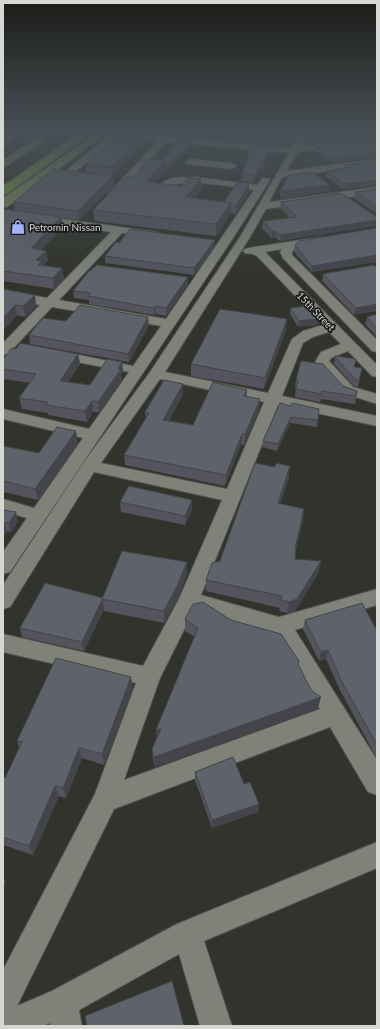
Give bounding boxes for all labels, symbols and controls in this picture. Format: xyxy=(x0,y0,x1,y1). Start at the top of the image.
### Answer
shop icon: Petromin Nissan xyxy=(10,219,26,235)
place label: Petromin Nissan xyxy=(29,221,101,233)
street label: 15th Street xyxy=(294,289,338,333)

